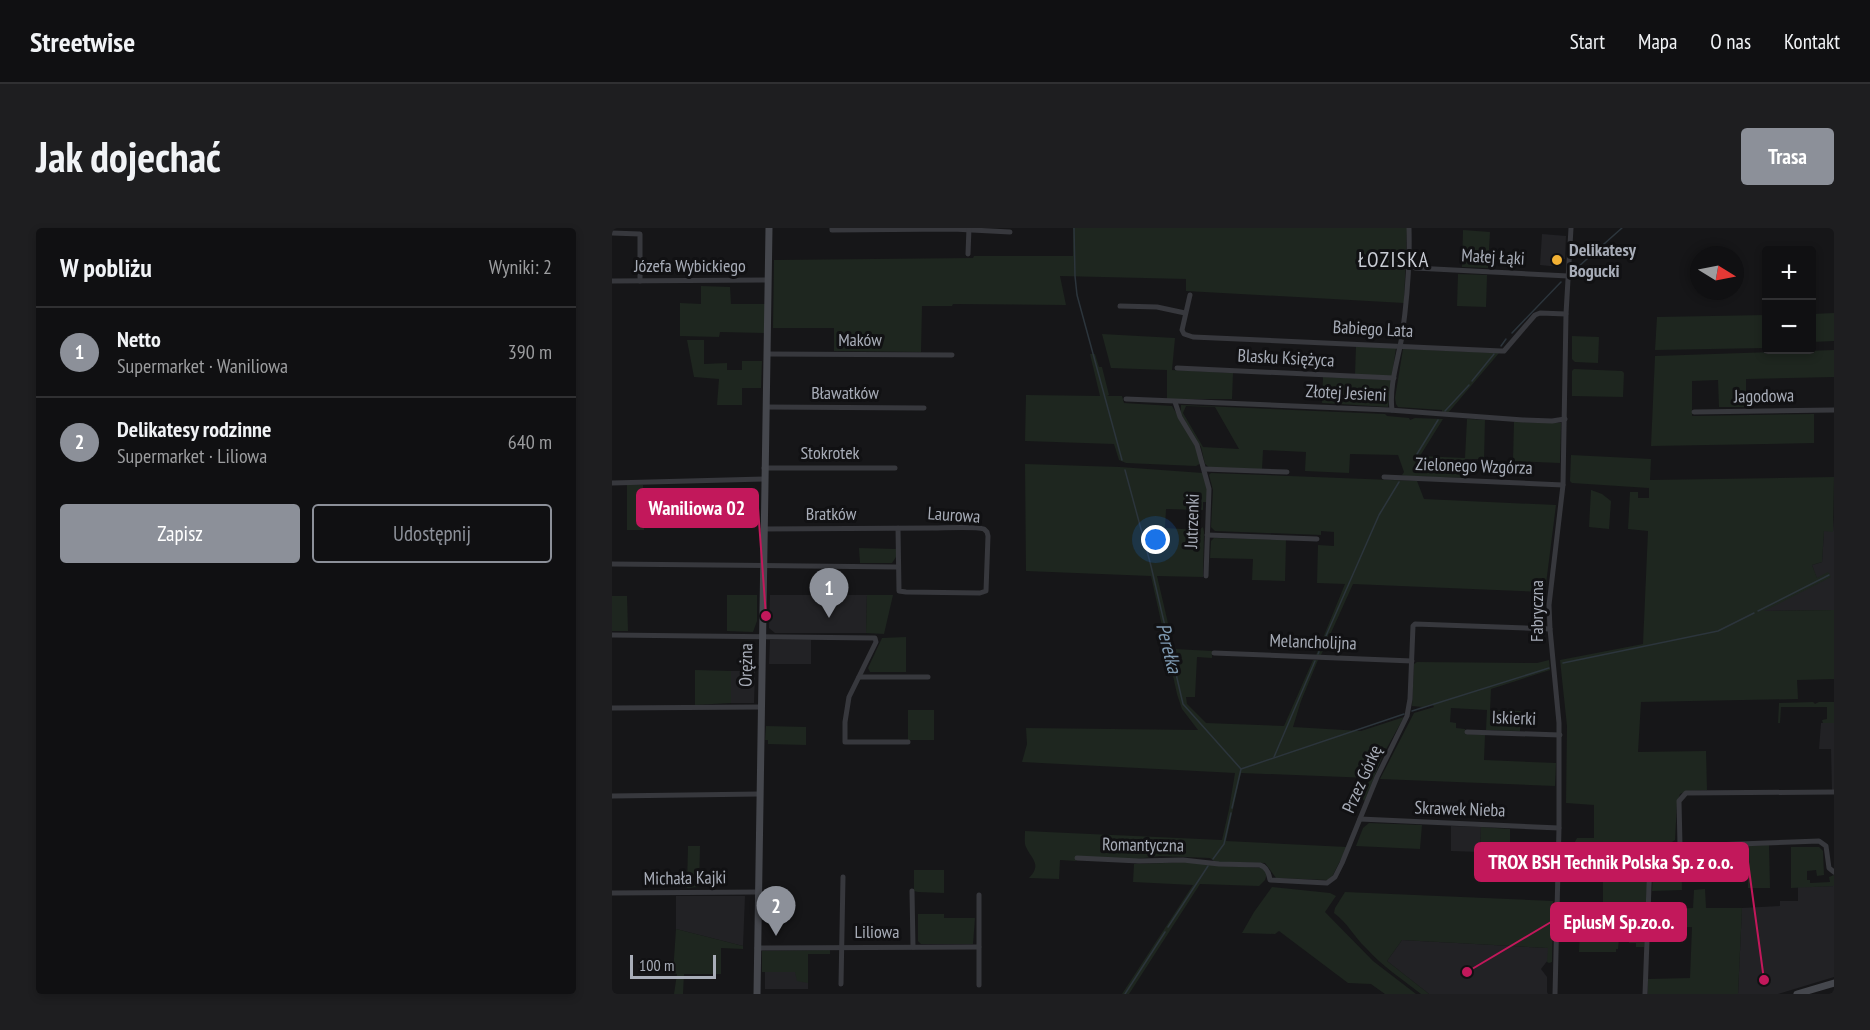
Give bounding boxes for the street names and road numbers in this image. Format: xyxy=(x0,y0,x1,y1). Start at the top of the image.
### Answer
street label: Małej Łąki xyxy=(1461,243,1525,270)
street label: Józefa Wybickiego xyxy=(633,254,746,277)
street label: Babiego Lata xyxy=(1332,315,1414,342)
street label: Maków xyxy=(838,328,882,351)
street label: Blasku Księżyca xyxy=(1237,343,1335,372)
street label: Złotej Jesieni xyxy=(1305,379,1387,406)
street label: Bławatków xyxy=(811,381,879,404)
street label: Jagodowa xyxy=(1733,383,1794,408)
street label: Stokrotek xyxy=(800,441,860,464)
street label: Zielonego Wzgórza xyxy=(1415,452,1533,479)
street label: Jutrzenki xyxy=(1179,493,1204,550)
street label: Laurowa xyxy=(927,501,981,528)
street label: Bratków xyxy=(806,502,857,525)
street label: Fabryczna xyxy=(1525,580,1548,642)
street label: Melancholijna xyxy=(1269,628,1357,655)
street label: Orężna xyxy=(734,643,757,687)
street label: Iskierki xyxy=(1491,705,1537,730)
street label: Przez Górkę xyxy=(1336,741,1387,816)
street label: Skrawek Nieba xyxy=(1414,795,1506,822)
street label: Romantyczna xyxy=(1102,832,1184,857)
street label: Michała Kajki xyxy=(643,865,726,890)
street label: Liliowa xyxy=(855,920,899,943)

